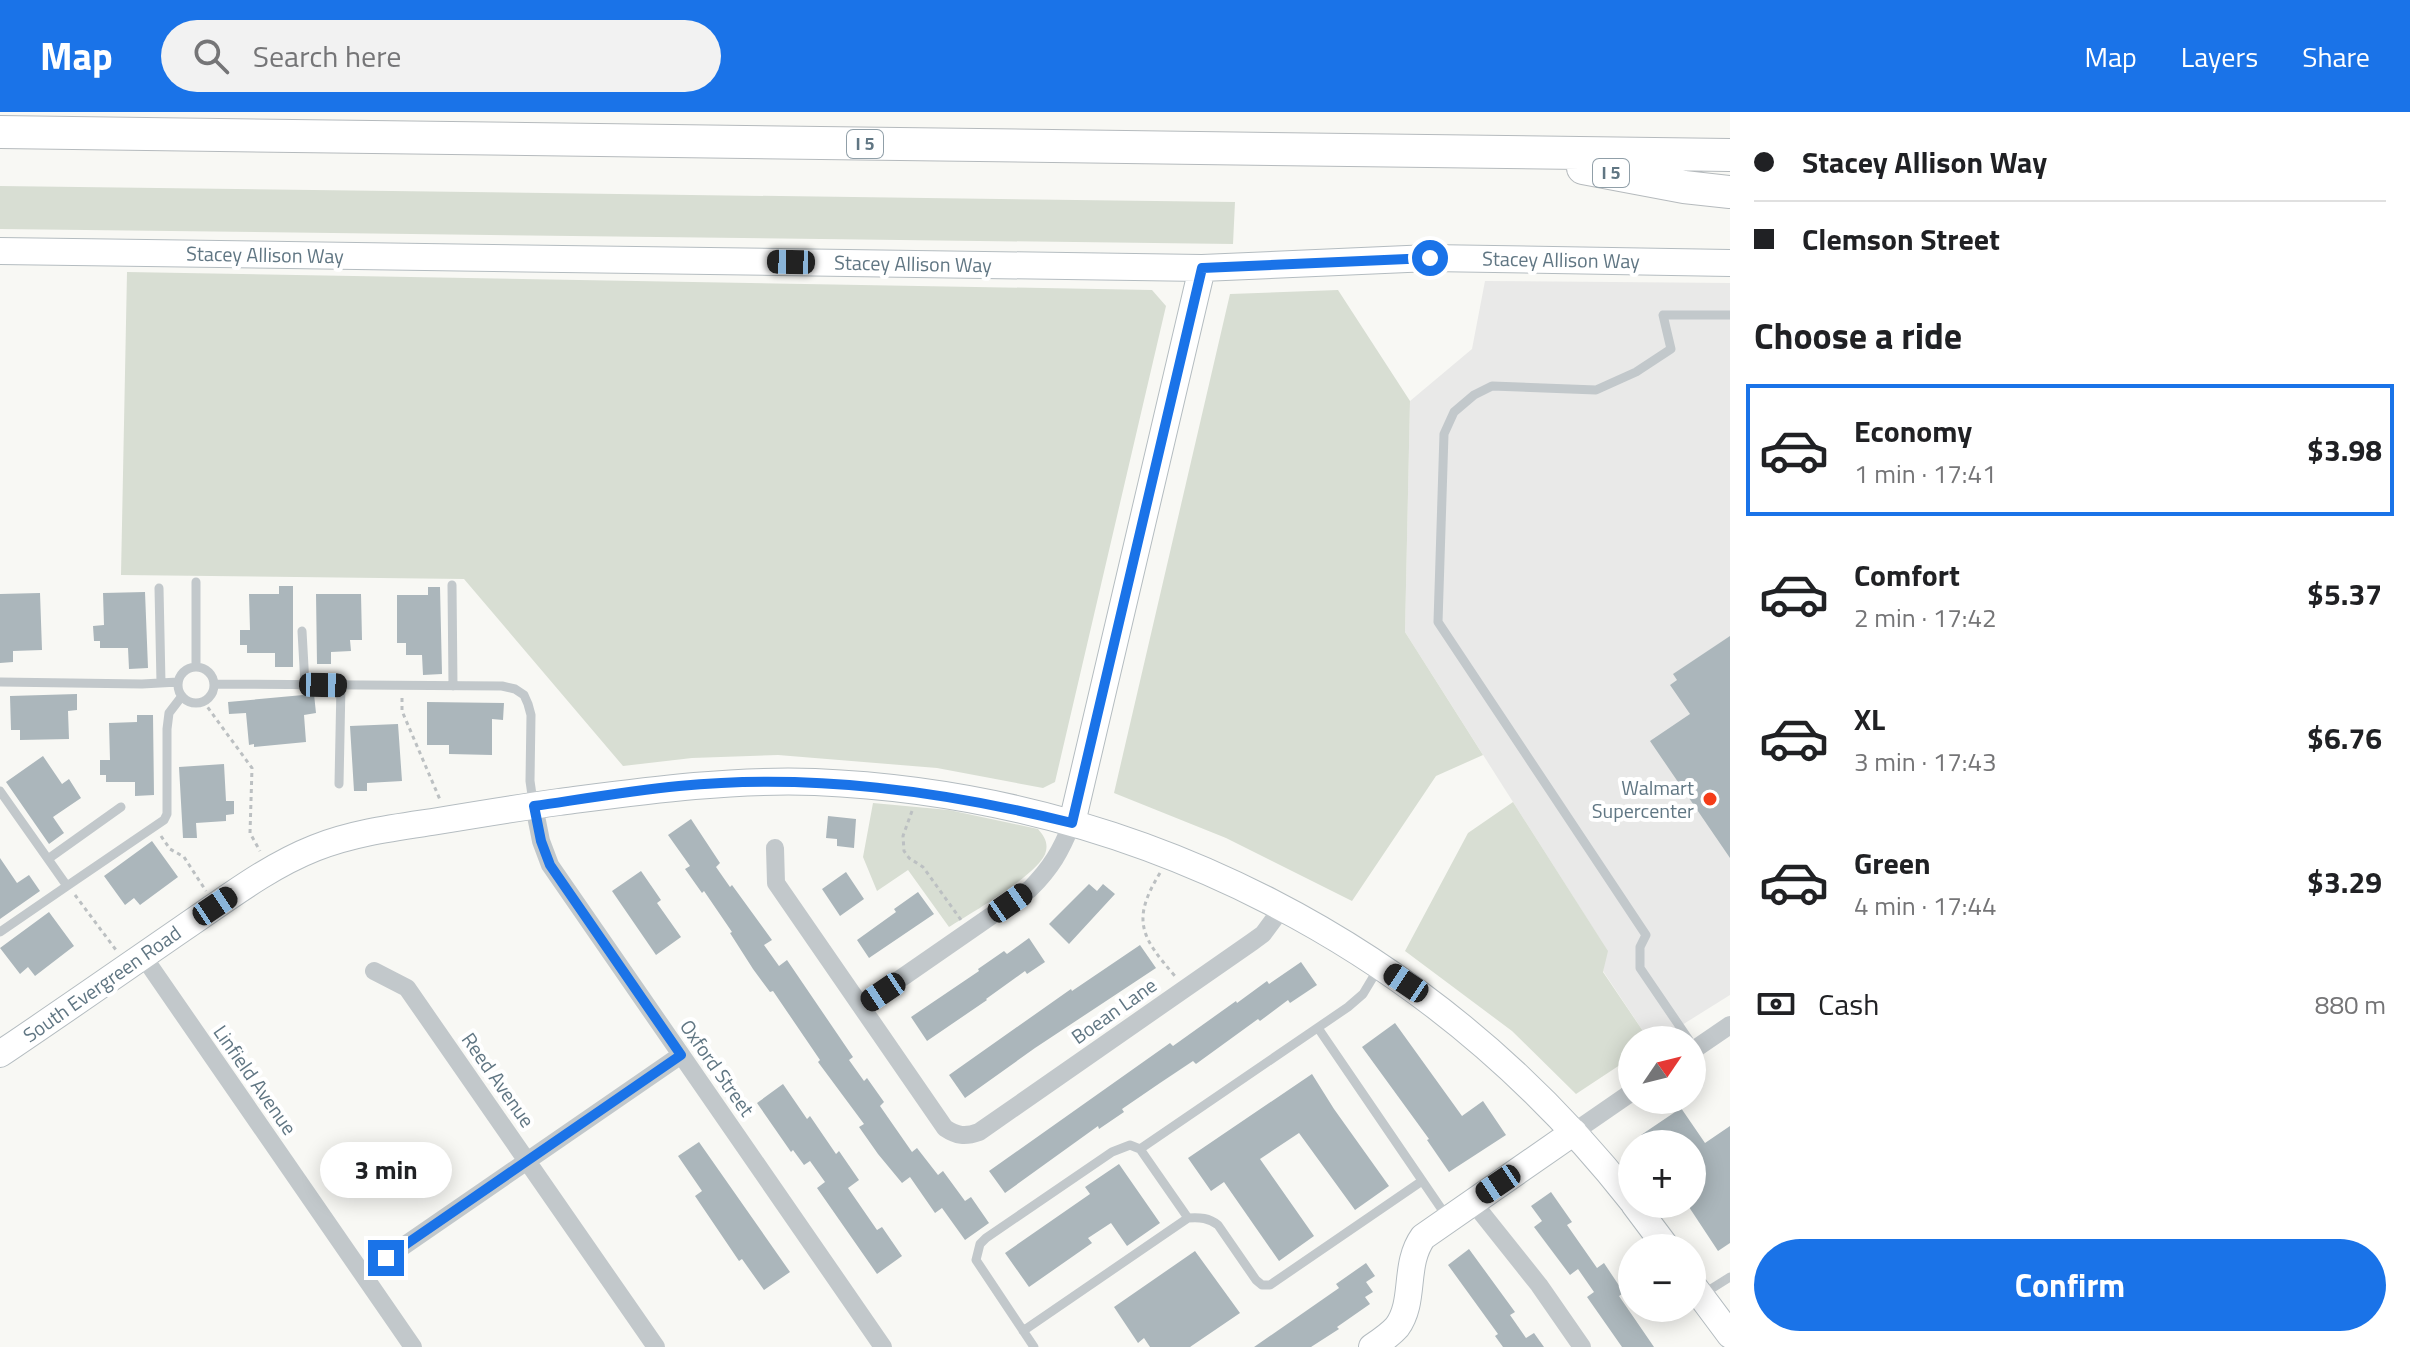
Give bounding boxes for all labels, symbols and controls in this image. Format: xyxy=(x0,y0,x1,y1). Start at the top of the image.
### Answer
search box xyxy=(161,20,721,92)
text: Map xyxy=(40,27,113,85)
text: Search here xyxy=(253,33,402,79)
icon: search xyxy=(189,34,233,78)
text: Map xyxy=(2084,35,2137,78)
text: Layers xyxy=(2181,35,2258,78)
text: Share xyxy=(2302,35,2370,78)
road number: I 5 xyxy=(847,130,883,158)
text: Stacey Allison Way xyxy=(1802,139,2047,185)
road number: I 5 xyxy=(1593,159,1629,187)
text: Clemson Street xyxy=(1802,216,2000,262)
street label: Stacey Allison Way xyxy=(186,238,345,271)
route start xyxy=(1412,240,1448,276)
street label: Stacey Allison Way xyxy=(1482,243,1641,276)
street label: Stacey Allison Way xyxy=(834,247,993,280)
car xyxy=(767,250,815,274)
text: Choose a ride xyxy=(1754,308,1962,363)
text: Economy xyxy=(1854,408,1972,454)
icon: car xyxy=(1758,414,1830,486)
text: $3.98 xyxy=(2307,427,2382,473)
text: 1 min · 17:41 xyxy=(1854,454,1997,493)
text: Comfort xyxy=(1854,552,1960,598)
icon: car xyxy=(1758,558,1830,630)
text: $5.37 xyxy=(2307,571,2382,617)
text: 2 min · 17:42 xyxy=(1854,598,1997,637)
car xyxy=(299,673,347,697)
text: XL xyxy=(1854,696,1885,742)
icon: car xyxy=(1758,702,1830,774)
text: $6.76 xyxy=(2307,715,2382,761)
text: 3 min · 17:43 xyxy=(1854,742,1997,781)
place label: Walmart Supercenter xyxy=(1592,772,1694,826)
marker: Walmart Supercenter xyxy=(1701,790,1719,808)
text: Green xyxy=(1854,840,1931,886)
icon: car xyxy=(1758,846,1830,918)
text: $3.29 xyxy=(2307,859,2382,905)
car xyxy=(983,879,1037,927)
car xyxy=(188,883,242,929)
text: 4 min · 17:44 xyxy=(1854,886,1997,925)
street label: South Evergreen Road xyxy=(16,917,187,1050)
car xyxy=(1379,960,1433,1006)
car xyxy=(856,969,910,1015)
street label: Boean Lane xyxy=(1064,970,1163,1052)
text: Cash xyxy=(1818,981,1879,1027)
icon: cash xyxy=(1754,982,1798,1026)
text: 880 m xyxy=(2315,985,2386,1024)
street label: Oxford Street xyxy=(672,1013,762,1123)
street label: Linfield Avenue xyxy=(206,1018,305,1141)
street label: Reed Avenue xyxy=(454,1026,543,1134)
north arrow xyxy=(1618,1026,1706,1114)
map controls xyxy=(1618,1026,1706,1322)
button: + xyxy=(1618,1130,1706,1218)
callout: 3 min xyxy=(320,1142,452,1198)
text: 3 min xyxy=(354,1150,418,1189)
car xyxy=(1471,1161,1525,1207)
button: − xyxy=(1618,1234,1706,1322)
button: Confirm xyxy=(1754,1239,2386,1331)
route end xyxy=(368,1240,404,1276)

